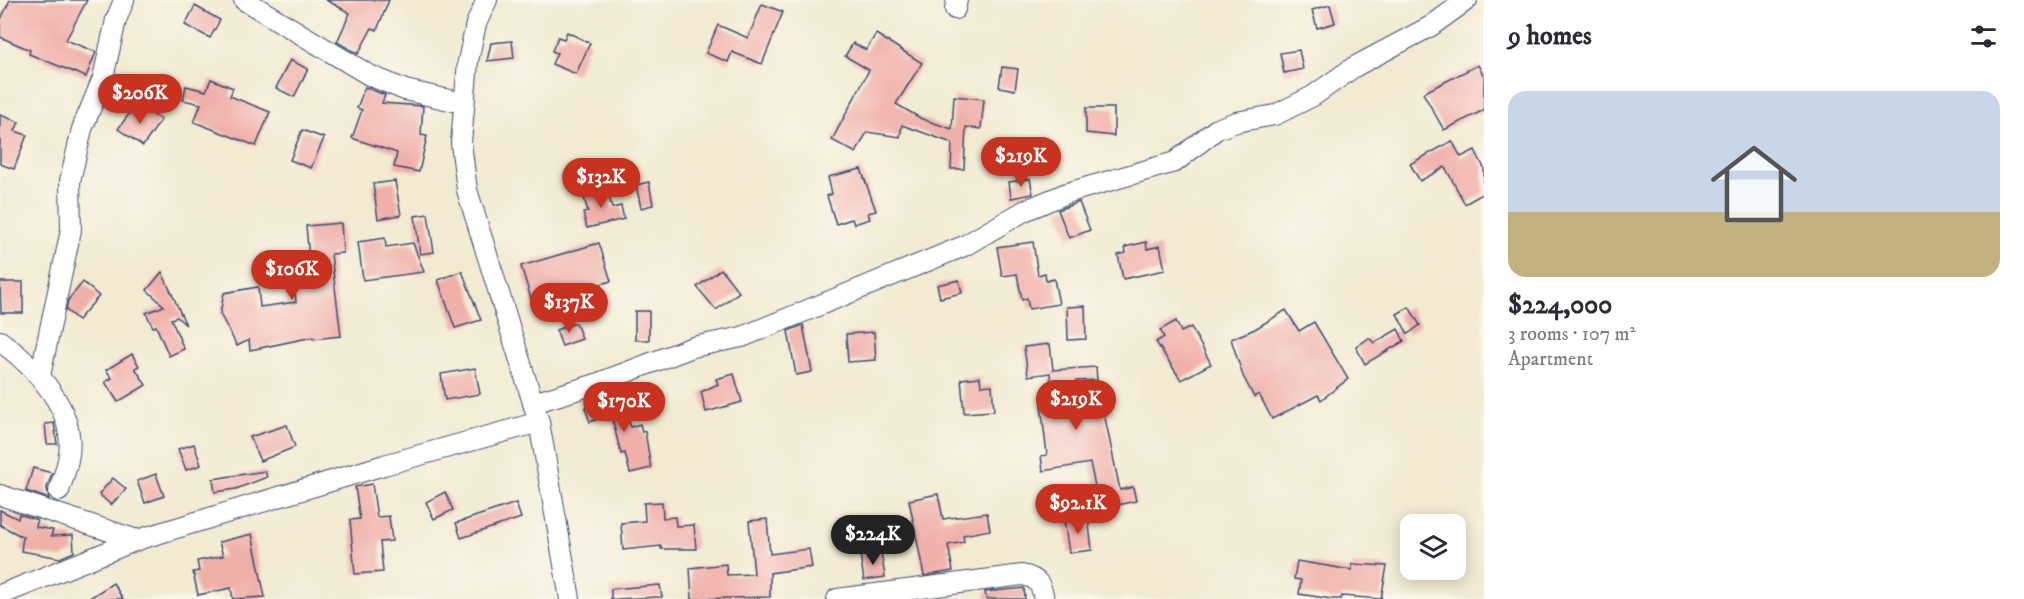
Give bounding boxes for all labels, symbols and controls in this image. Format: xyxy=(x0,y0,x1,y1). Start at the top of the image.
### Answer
text: 9 homes xyxy=(1508,20,1592,53)
icon: filters xyxy=(1967,20,2000,53)
pin: $206K xyxy=(98,74,182,125)
text: $206K xyxy=(112,81,168,106)
icon: home xyxy=(1700,130,1808,238)
pin: $219K xyxy=(979,137,1063,188)
text: $219K xyxy=(995,144,1047,169)
pin: $132K xyxy=(559,158,643,209)
text: $132K xyxy=(576,165,626,190)
pin: $106K xyxy=(250,250,334,301)
text: $106K xyxy=(265,257,319,282)
pin: $137K xyxy=(527,283,611,334)
text: $224,000 xyxy=(1508,289,1612,322)
text: $137K xyxy=(544,290,594,315)
text: 3 rooms · 107 m² xyxy=(1508,322,1636,347)
text: Apartment xyxy=(1508,347,1593,372)
pin: $219K xyxy=(1034,380,1118,431)
pin: $170K xyxy=(582,382,666,433)
text: $219K xyxy=(1050,387,1102,412)
text: $170K xyxy=(597,389,651,414)
pin: $92.1K xyxy=(1029,484,1127,535)
text: $92.1K xyxy=(1049,491,1107,516)
map controls xyxy=(1400,514,1466,580)
button: layers xyxy=(1400,514,1466,580)
pin: $224K xyxy=(831,515,915,566)
text: $224K xyxy=(845,522,901,547)

